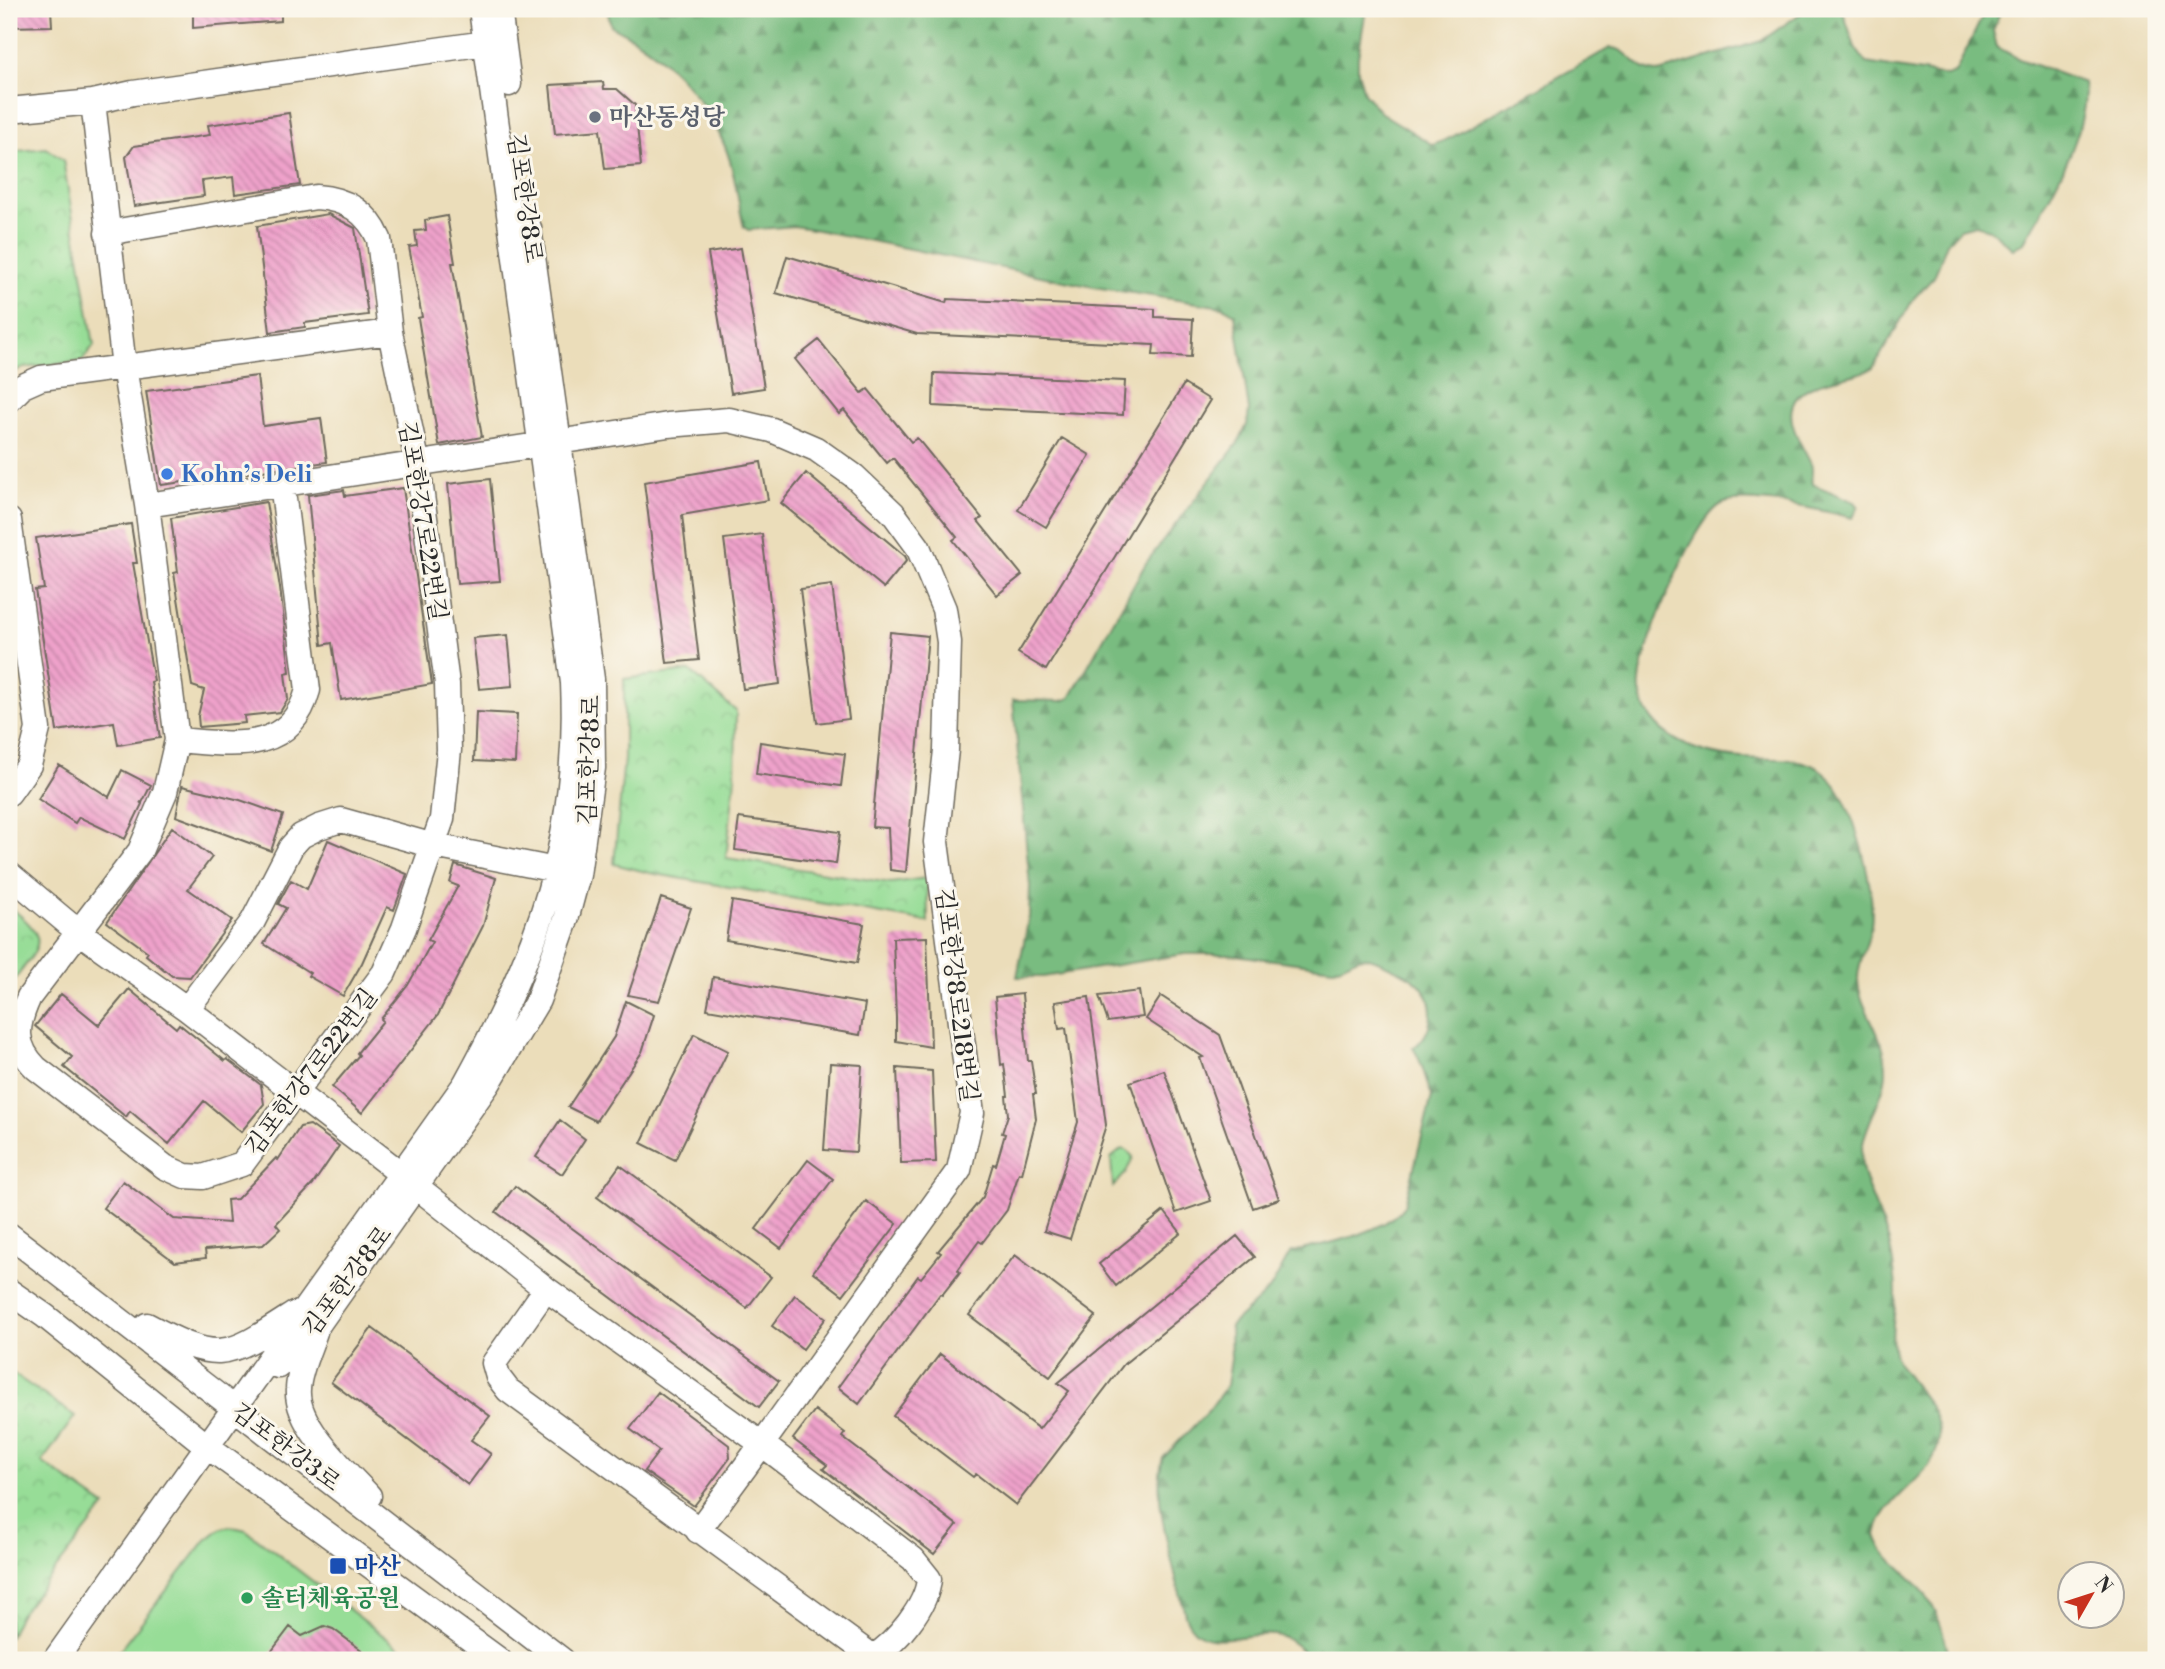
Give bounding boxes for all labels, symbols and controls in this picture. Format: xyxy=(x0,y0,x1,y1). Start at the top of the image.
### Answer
place label: 마산동성당 xyxy=(609,103,726,133)
marker: 마산동성당 xyxy=(587,109,603,125)
street label: 김포한강8로 xyxy=(500,131,548,265)
street label: 김포한강7로22번길 xyxy=(391,419,453,623)
place label: Kohn’s Deli xyxy=(181,460,313,490)
marker: Kohn’s Deli xyxy=(159,466,175,482)
street label: 김포한강8로 xyxy=(573,694,607,826)
street label: 김포한강8로218번길 xyxy=(928,886,984,1104)
street label: 김포한강7로22번길 xyxy=(239,983,384,1162)
street label: 김포한강8로 xyxy=(297,1220,399,1343)
street label: 김포한강3로 xyxy=(225,1397,346,1499)
place label: 마산 xyxy=(354,1552,401,1582)
marker: 마산 xyxy=(328,1556,348,1576)
north arrow xyxy=(2056,1560,2126,1630)
text: N xyxy=(2089,1572,2117,1598)
place label: 솔터체육공원 xyxy=(261,1584,400,1614)
marker: 솔터체육공원 xyxy=(239,1590,255,1606)

